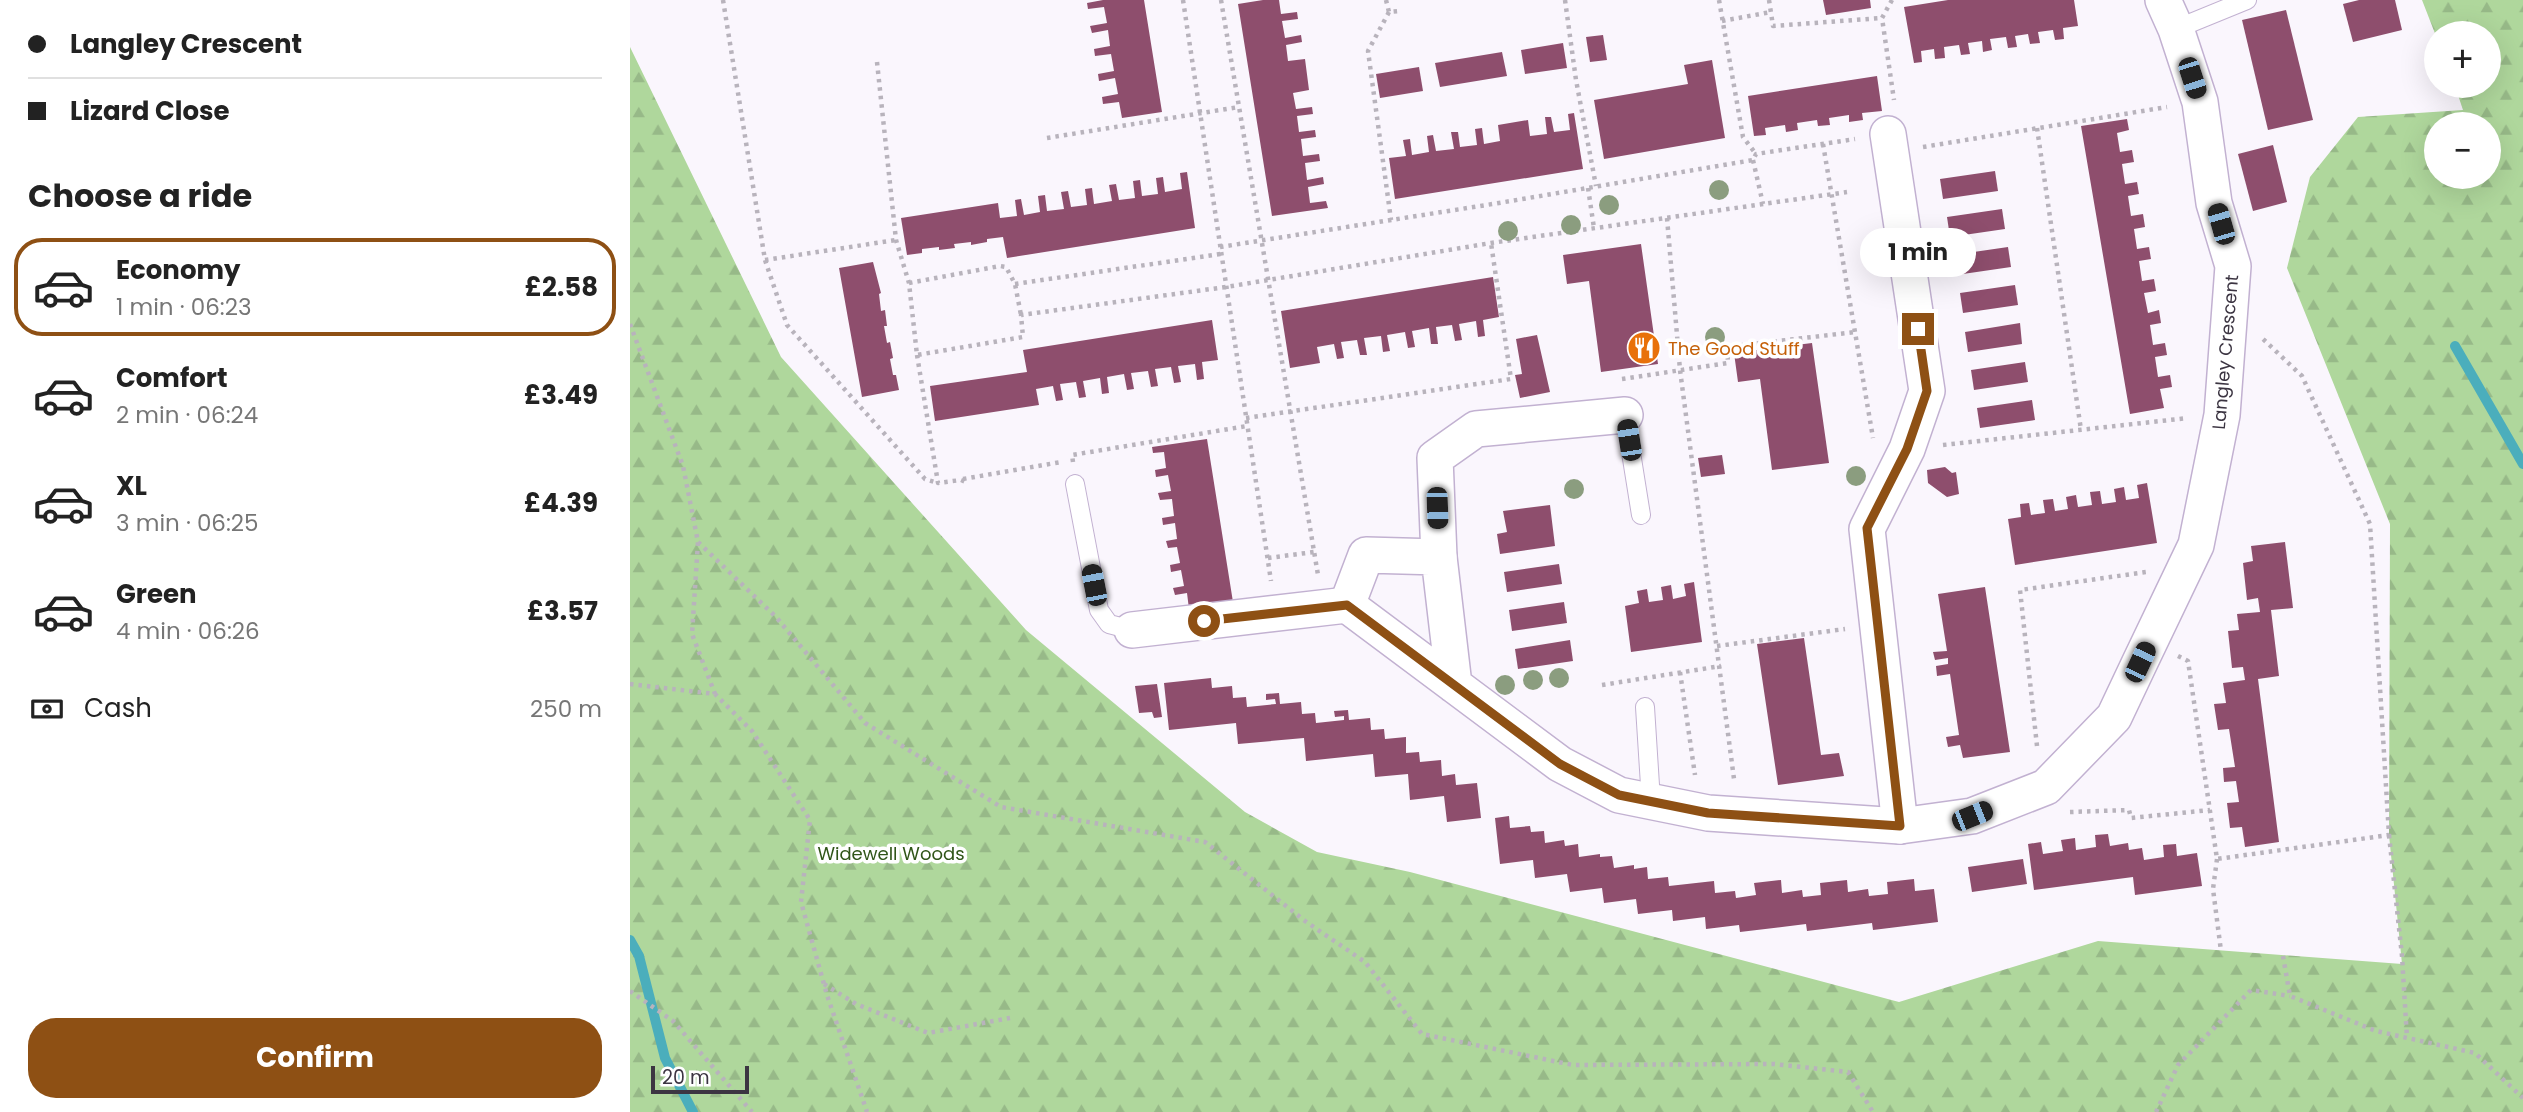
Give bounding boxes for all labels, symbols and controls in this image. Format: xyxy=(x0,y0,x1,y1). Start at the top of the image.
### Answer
map controls xyxy=(2424,21,2501,189)
button: + xyxy=(2424,21,2501,98)
text: Langley Crescent xyxy=(70,26,302,62)
car xyxy=(2176,55,2209,101)
text: Lizard Close xyxy=(70,93,229,129)
button: − xyxy=(2424,112,2501,189)
text: Choose a ride xyxy=(28,173,252,218)
car xyxy=(2206,201,2237,247)
callout: 1 min xyxy=(1860,228,1976,276)
text: 1 min xyxy=(1888,236,1948,268)
text: Economy xyxy=(116,252,240,288)
icon: car xyxy=(32,256,95,319)
text: £2.58 xyxy=(525,269,598,305)
street label: Langley Crescent xyxy=(2206,273,2244,431)
text: 1 min · 06:23 xyxy=(116,291,251,323)
route end xyxy=(1902,313,1934,345)
restaurant icon: The Good Stuff xyxy=(1625,329,1663,367)
place label: The Good Stuff xyxy=(1668,336,1800,361)
text: Comfort xyxy=(116,360,228,396)
icon: car xyxy=(32,364,95,427)
text: £3.49 xyxy=(524,377,598,413)
text: 2 min · 06:24 xyxy=(116,399,258,431)
car xyxy=(1616,418,1643,462)
text: XL xyxy=(116,468,147,504)
icon: car xyxy=(32,472,95,535)
text: £4.39 xyxy=(524,485,598,521)
car xyxy=(1426,487,1449,529)
text: 3 min · 06:25 xyxy=(116,507,259,539)
car xyxy=(1080,562,1109,608)
text: Green xyxy=(116,576,197,612)
icon: car xyxy=(32,580,95,643)
text: £3.57 xyxy=(527,593,598,629)
route start xyxy=(1188,605,1220,637)
text: 4 min · 06:26 xyxy=(116,615,260,647)
car xyxy=(2122,639,2159,685)
icon: cash xyxy=(28,690,66,728)
text: Cash xyxy=(84,690,152,726)
text: 250 m xyxy=(530,693,602,725)
car xyxy=(1949,798,1996,834)
park label: Widewell Woods xyxy=(817,841,965,866)
button: Confirm xyxy=(28,1018,602,1098)
scale bar xyxy=(651,1063,749,1095)
text: 20 m xyxy=(662,1064,710,1091)

